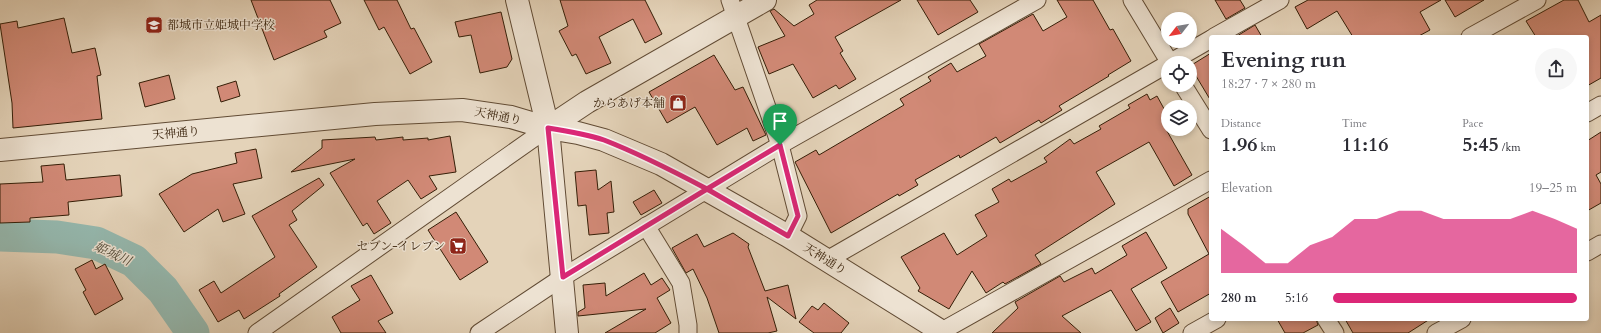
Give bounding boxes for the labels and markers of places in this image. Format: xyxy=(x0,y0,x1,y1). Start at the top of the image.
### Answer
school or university icon: 都城市立姫城中学校 xyxy=(144,15,164,35)
place label: 都城市立姫城中学校 xyxy=(167,17,275,33)
shop icon: からあげ本舗 xyxy=(668,93,688,113)
place label: からあげ本舗 xyxy=(593,95,665,111)
pin xyxy=(763,104,797,145)
supermarket icon: セブン-イレブン xyxy=(448,236,468,256)
place label: セブン-イレブン xyxy=(357,238,445,254)

